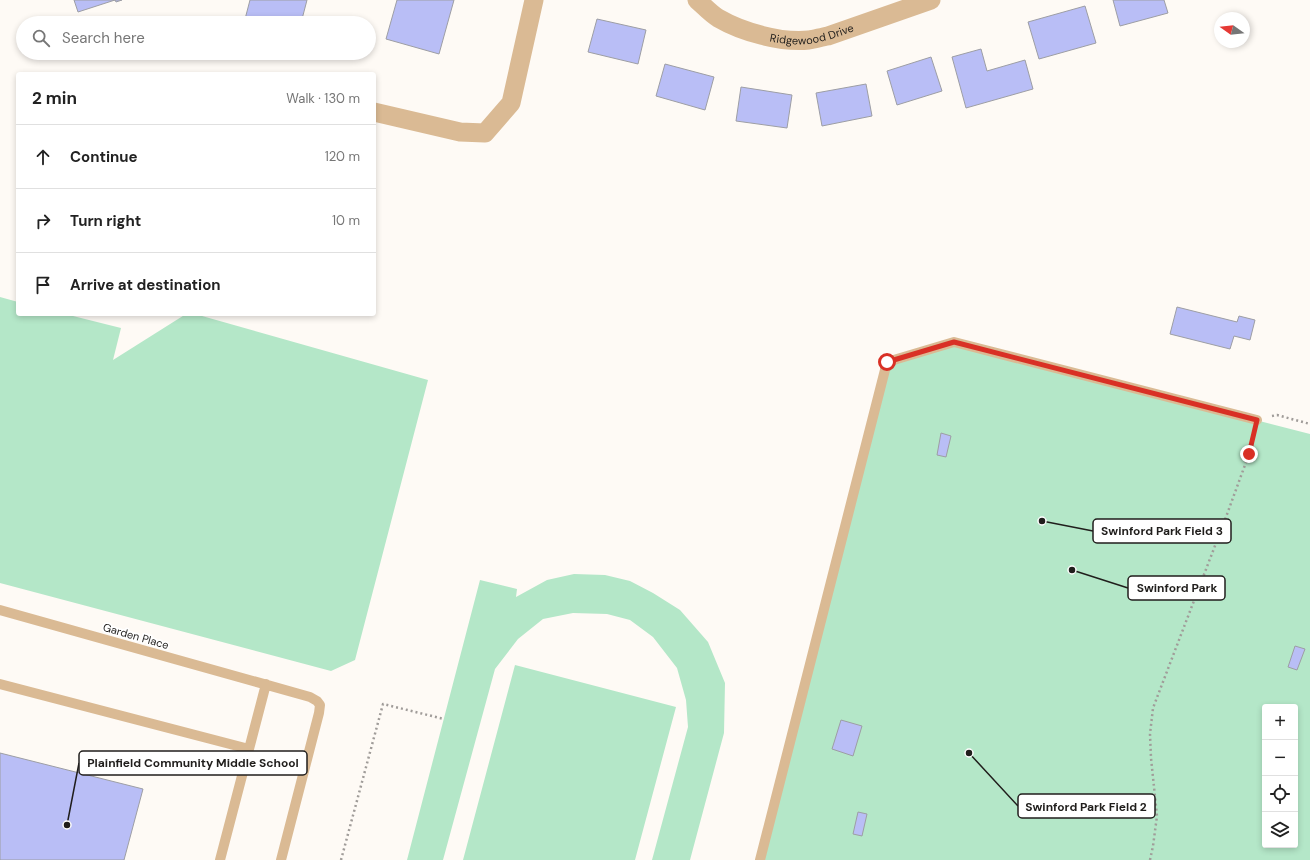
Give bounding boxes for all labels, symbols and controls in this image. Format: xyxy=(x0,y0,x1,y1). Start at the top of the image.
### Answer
north arrow xyxy=(1214,12,1250,48)
search box xyxy=(16,16,376,60)
street label: Ridgewood Drive xyxy=(769,21,855,48)
icon: search xyxy=(30,27,52,49)
text: Search here xyxy=(62,28,145,48)
text: 2 min xyxy=(32,87,77,109)
text: Walk · 130 m xyxy=(286,90,360,107)
icon: ahead xyxy=(32,146,54,168)
text: Continue xyxy=(70,147,138,167)
text: 120 m xyxy=(325,148,360,165)
icon: right xyxy=(32,210,54,232)
text: Turn right xyxy=(70,211,141,231)
text: 10 m xyxy=(332,212,360,229)
icon: arrive xyxy=(32,274,54,296)
text: Arrive at destination xyxy=(70,275,221,295)
route start xyxy=(878,353,896,371)
route end xyxy=(1240,445,1258,463)
callout: Swinford Park Field 3 xyxy=(1093,519,1231,543)
text: Swinford Park Field 3 xyxy=(1101,523,1223,539)
callout: Swinford Park xyxy=(1128,576,1225,600)
text: Swinford Park xyxy=(1137,580,1217,596)
street label: Garden Place xyxy=(101,620,171,652)
map controls xyxy=(1262,704,1298,848)
button: + xyxy=(1262,704,1298,740)
button: − xyxy=(1262,740,1298,776)
callout: Plainfield Community Middle School xyxy=(79,751,307,775)
text: Plainfield Community Middle School xyxy=(87,755,299,771)
button: locate xyxy=(1262,776,1298,812)
callout: Swinford Park Field 2 xyxy=(1018,794,1155,818)
text: Swinford Park Field 2 xyxy=(1025,799,1147,815)
button: layers xyxy=(1262,812,1298,848)

